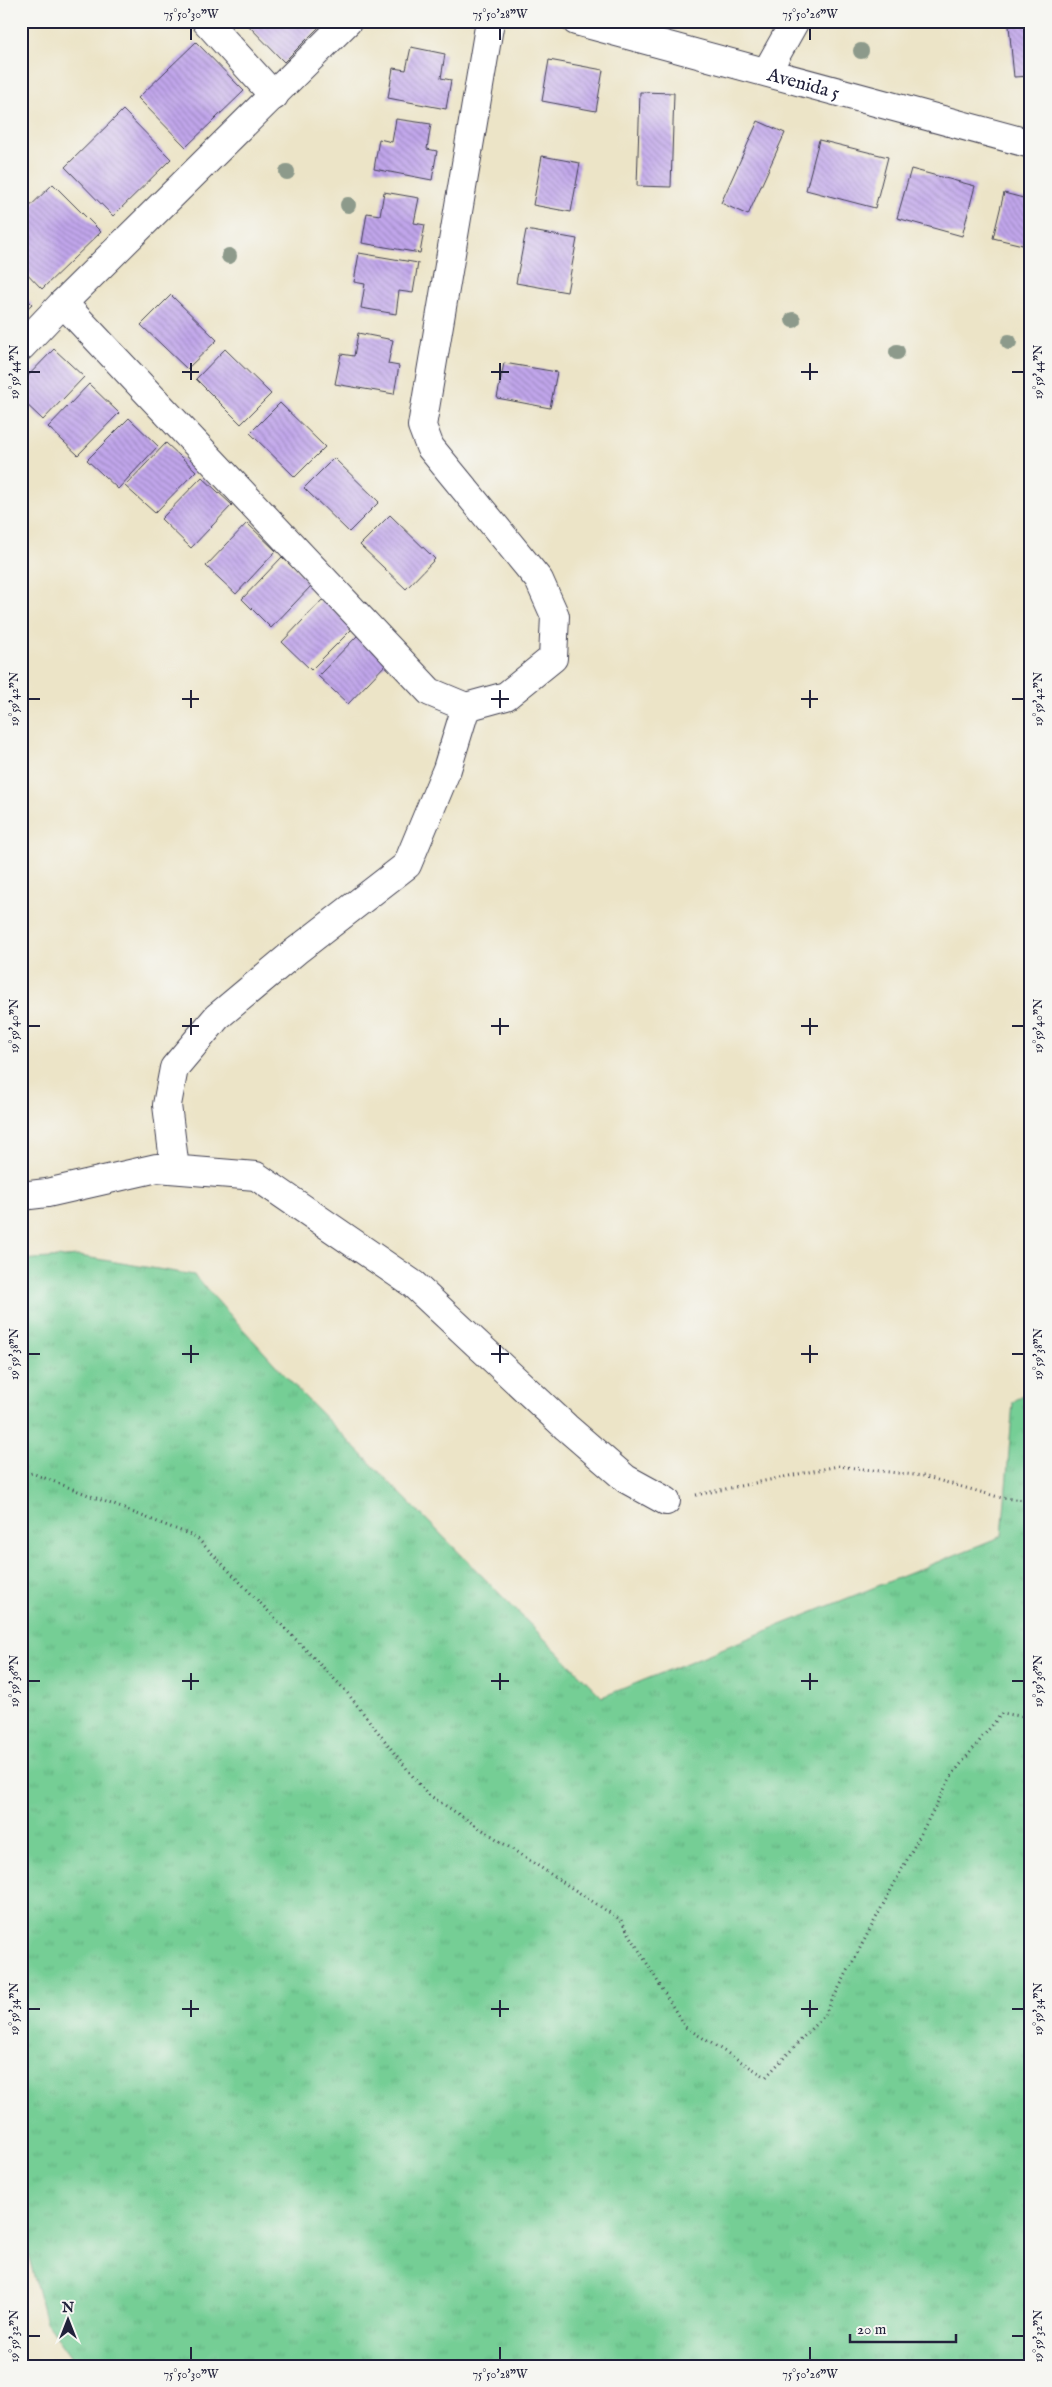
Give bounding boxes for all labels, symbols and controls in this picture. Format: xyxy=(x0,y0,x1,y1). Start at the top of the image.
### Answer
text: 75°50'30"W xyxy=(163,7,219,22)
text: 75°50'28"W xyxy=(472,7,528,22)
text: 75°50'26"W xyxy=(782,7,838,22)
street label: Avenida 5 xyxy=(763,63,842,106)
text: 19°59'44"N xyxy=(7,344,22,399)
text: 19°59'44"N xyxy=(1031,344,1046,399)
text: 19°59'42"N xyxy=(7,671,22,726)
text: 19°59'42"N xyxy=(1031,671,1046,726)
text: 19°59'40"N xyxy=(7,998,22,1053)
text: 19°59'40"N xyxy=(1031,998,1046,1053)
text: 19°59'38"N xyxy=(7,1327,22,1380)
text: 19°59'38"N xyxy=(1031,1327,1046,1380)
text: 19°59'36"N xyxy=(7,1654,22,1707)
text: 19°59'36"N xyxy=(1031,1654,1046,1707)
text: 19°59'34"N xyxy=(7,1982,22,2036)
text: 19°59'34"N xyxy=(1031,1982,1046,2036)
north arrow xyxy=(42,2294,92,2344)
text: N xyxy=(61,2299,74,2317)
text: 19°59'32"N xyxy=(7,2309,22,2362)
text: 19°59'32"N xyxy=(1031,2309,1046,2362)
scale bar xyxy=(850,2312,956,2344)
text: 20 m xyxy=(857,2320,887,2339)
text: 75°50'30"W xyxy=(163,2367,219,2382)
text: 75°50'28"W xyxy=(472,2367,528,2382)
text: 75°50'26"W xyxy=(782,2367,838,2382)

